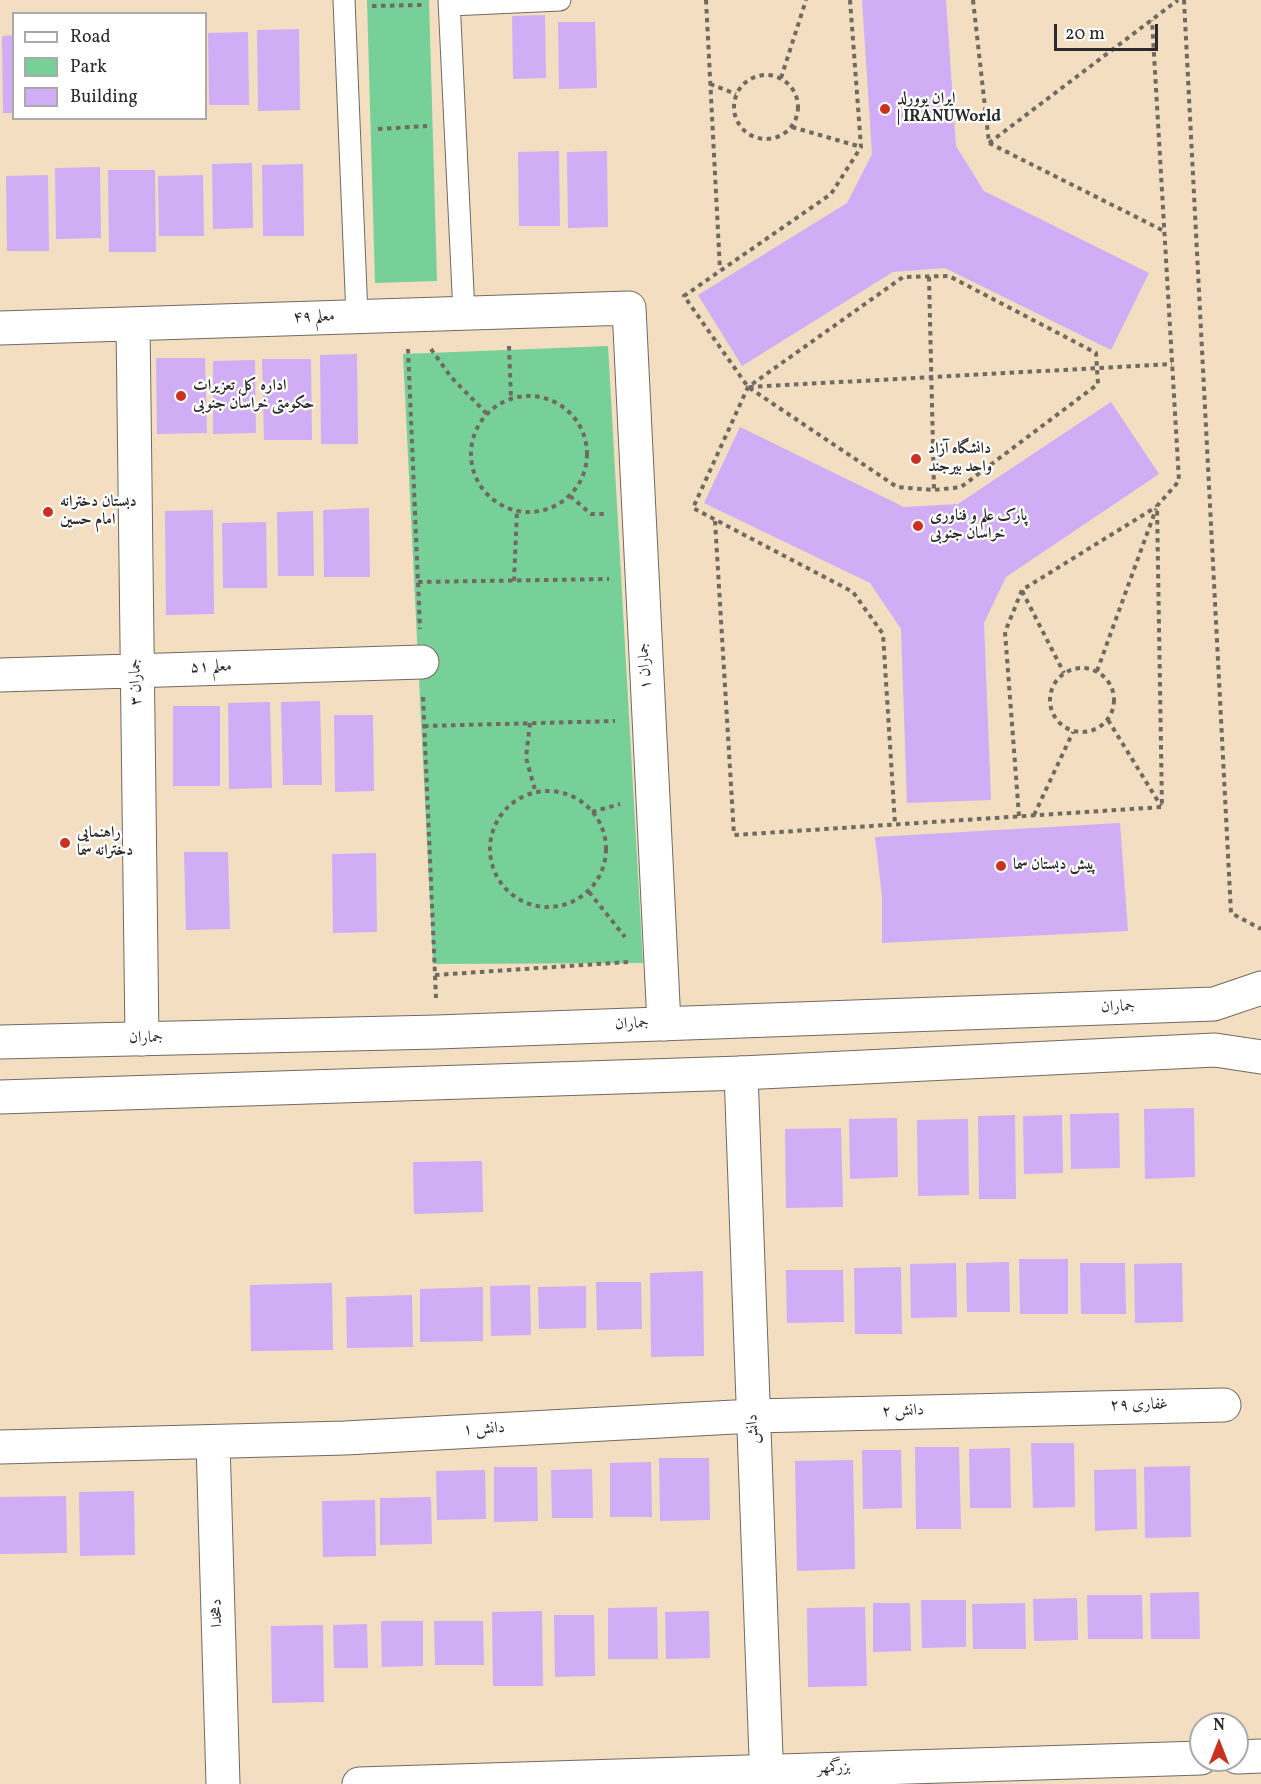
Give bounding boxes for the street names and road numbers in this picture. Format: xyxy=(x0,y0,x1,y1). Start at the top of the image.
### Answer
street label: معلم ۴۹ xyxy=(293,308,335,328)
street label: جماران ۱ xyxy=(635,642,657,690)
street label: جماران ۳ xyxy=(127,658,147,706)
street label: معلم ۵۱ xyxy=(190,658,232,678)
street label: جماران xyxy=(1100,998,1136,1018)
street label: جماران xyxy=(614,1015,650,1035)
street label: جماران xyxy=(129,1029,163,1049)
street label: غفاری ۲۹ xyxy=(1110,1396,1168,1416)
street label: دانش ۲ xyxy=(882,1402,924,1422)
street label: دانش xyxy=(744,1414,764,1444)
street label: دانش ۱ xyxy=(462,1419,506,1441)
street label: دهخدا xyxy=(208,1598,228,1628)
street label: بزرگمهر xyxy=(817,1759,851,1779)

